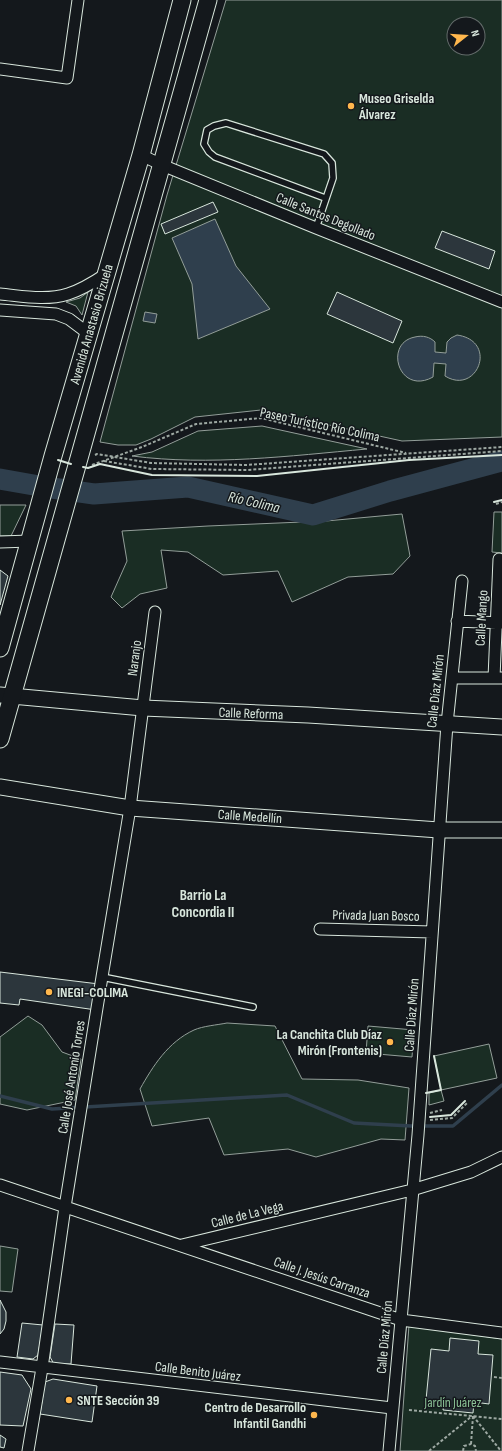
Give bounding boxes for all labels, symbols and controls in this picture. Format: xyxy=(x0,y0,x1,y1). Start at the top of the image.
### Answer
north arrow xyxy=(446,16,486,56)
text: N xyxy=(468,29,482,38)
place label: Museo Griselda Álvarez xyxy=(358,90,434,123)
marker: Museo Griselda Álvarez xyxy=(346,101,356,111)
street label: Calle Santos Degollado xyxy=(274,189,378,244)
street label: Avenida Anastasio Brizuela xyxy=(66,262,117,387)
street label: Paseo Turístico Río Colima xyxy=(259,404,381,445)
water label: Río Colima xyxy=(226,487,282,518)
street label: Calle Mango xyxy=(472,589,491,646)
street label: Naranjo xyxy=(124,639,145,677)
street label: Calle Díaz Mirón xyxy=(423,654,448,729)
street label: Calle Reforma xyxy=(218,704,284,723)
street label: Calle Medellín xyxy=(217,806,283,827)
district label: Barrio La Concordia II xyxy=(172,886,234,922)
street label: Privada Juan Bosco xyxy=(332,906,420,925)
street label: Calle Díaz Mirón xyxy=(400,978,423,1052)
place label: INEGI-COLIMA xyxy=(57,984,128,1001)
marker: INEGI-COLIMA xyxy=(44,987,54,997)
street label: Calle José Antonio Torres xyxy=(54,1019,89,1135)
place label: La Canchita Club Díaz Mirón (Frontenis) xyxy=(276,1026,383,1059)
marker: La Canchita Club Díaz Mirón (Frontenis) xyxy=(385,1037,395,1047)
street label: Calle de La Vega xyxy=(209,1197,285,1232)
street label: Calle J. Jesús Carranza xyxy=(271,1253,372,1302)
street label: Calle Díaz Mirón xyxy=(373,1300,396,1374)
street label: Calle Benito Juárez xyxy=(154,1358,242,1385)
place label: SNTE Sección 39 xyxy=(77,1392,160,1409)
park label: Jardín Juárez xyxy=(423,1394,482,1411)
marker: SNTE Sección 39 xyxy=(64,1395,74,1405)
place label: Centro de Desarrollo Infantil Gandhi xyxy=(205,1399,306,1432)
marker: Centro de Desarrollo Infantil Gandhi xyxy=(309,1410,319,1420)

